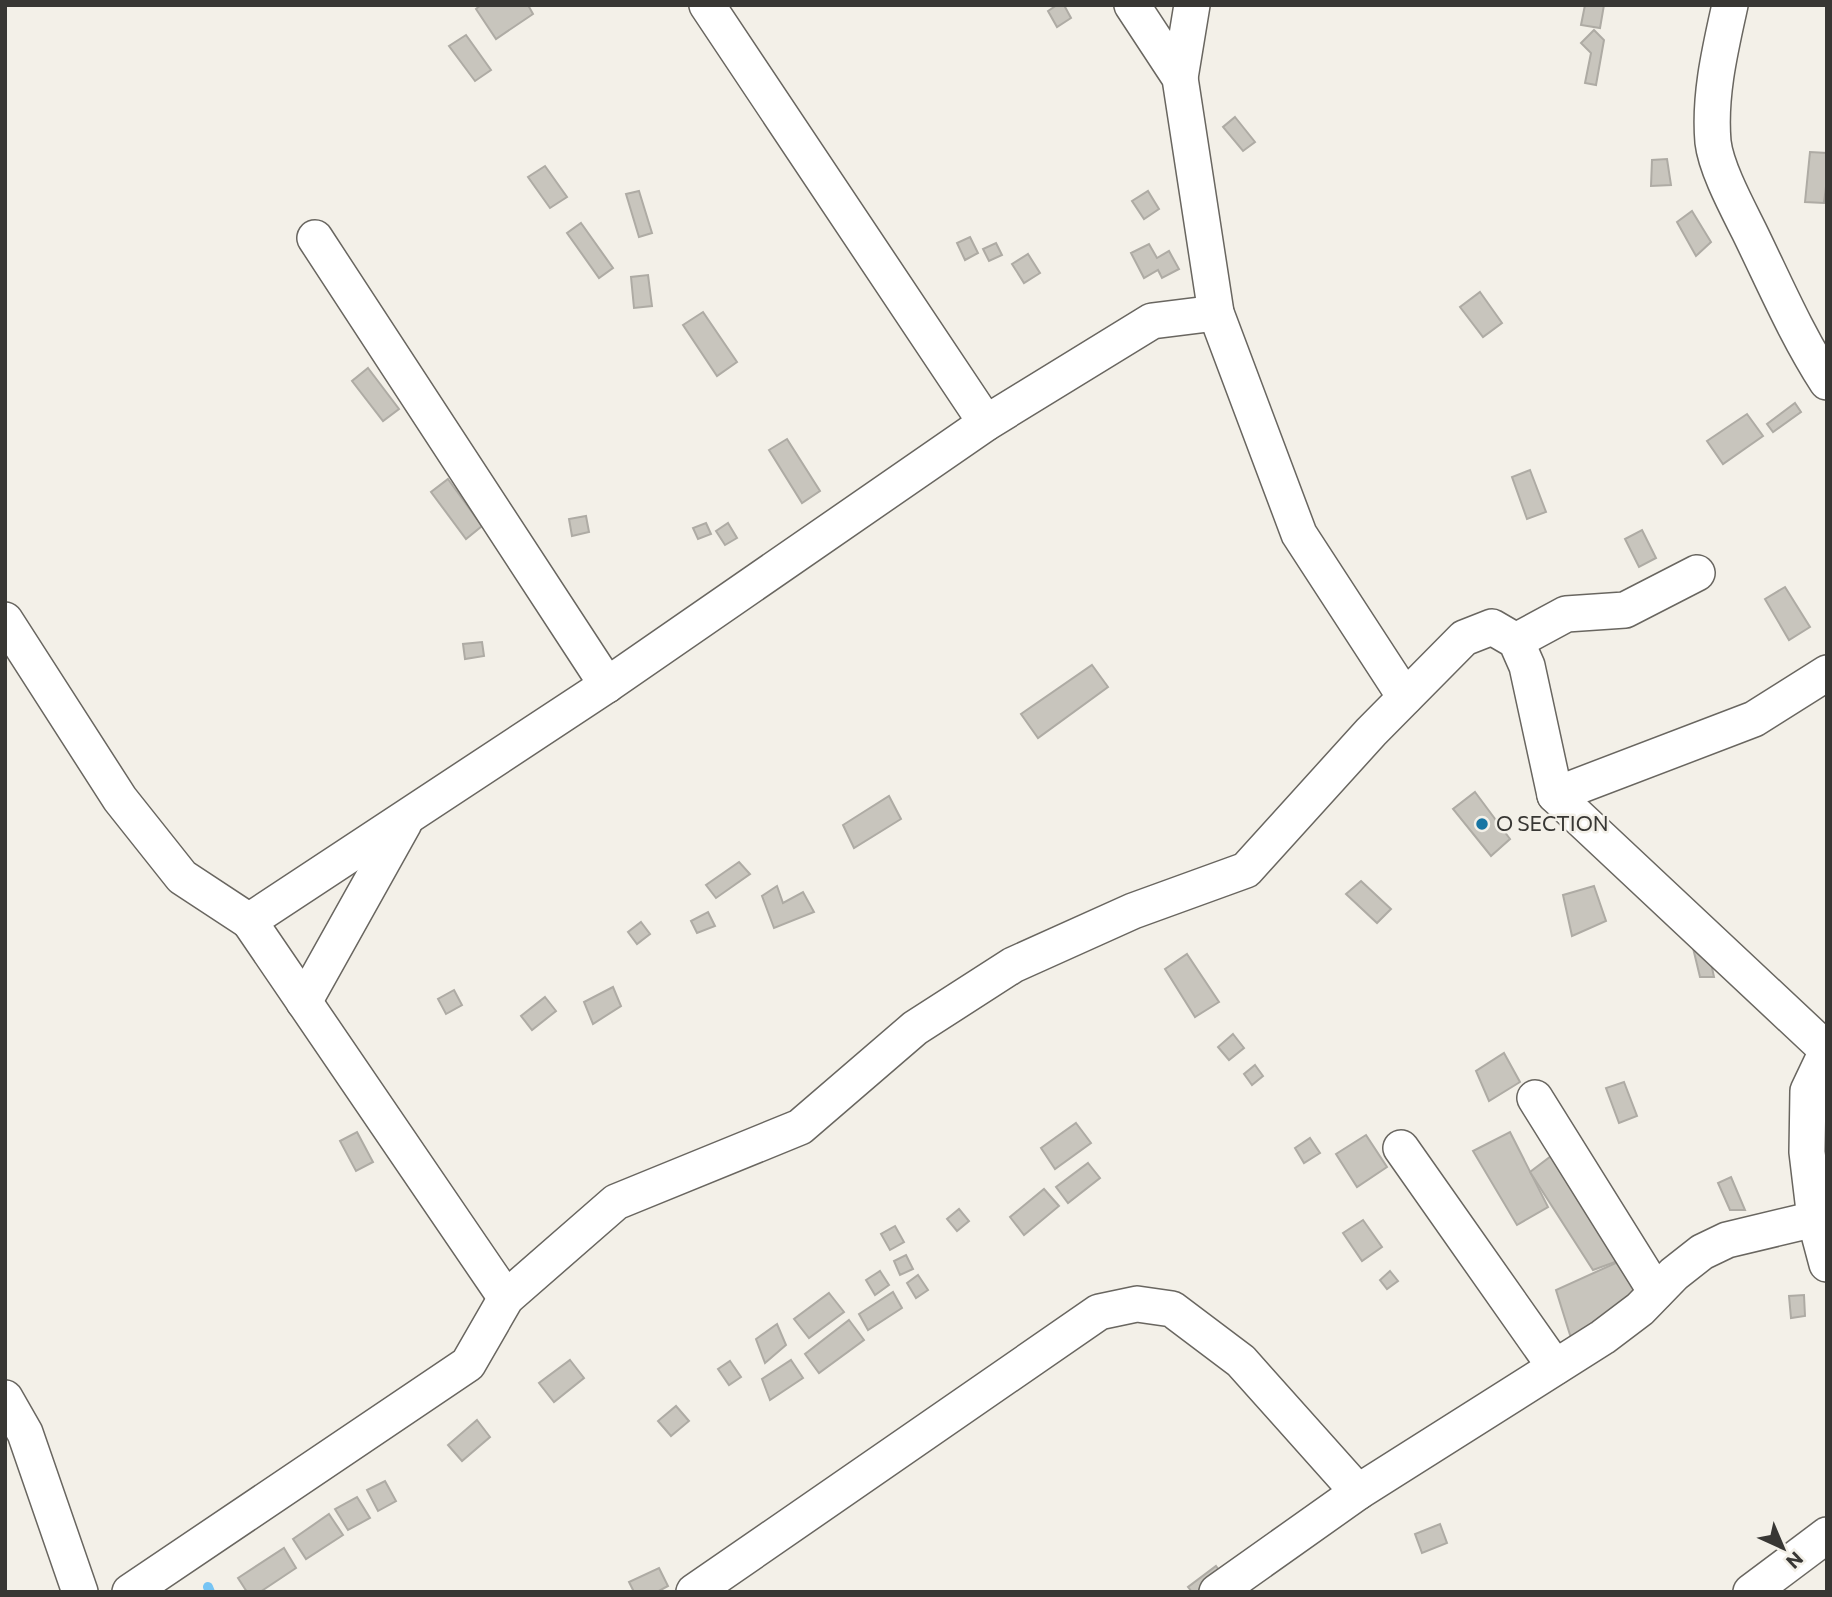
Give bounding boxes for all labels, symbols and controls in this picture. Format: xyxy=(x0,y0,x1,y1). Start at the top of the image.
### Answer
place label: O SECTION xyxy=(1496,810,1609,835)
marker: O SECTION xyxy=(1474,816,1490,832)
north arrow xyxy=(1748,1513,1818,1583)
text: N xyxy=(1782,1547,1808,1574)

